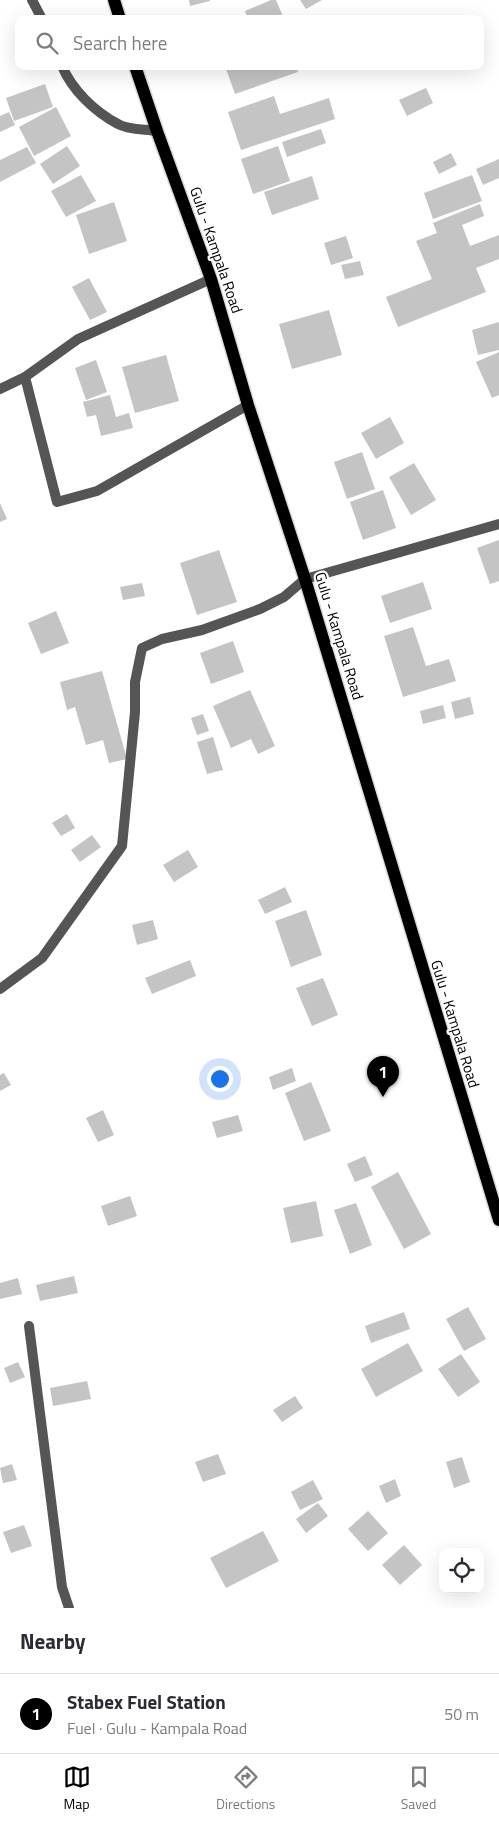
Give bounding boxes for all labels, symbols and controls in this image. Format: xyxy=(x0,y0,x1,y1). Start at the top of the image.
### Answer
search box xyxy=(15,15,484,70)
text: Search here xyxy=(73,28,167,57)
icon: search xyxy=(33,29,61,57)
street label: Gulu - Kampala Road xyxy=(184,183,249,316)
street label: Gulu - Kampala Road xyxy=(309,569,370,703)
street label: Gulu - Kampala Road xyxy=(425,957,486,1091)
pin: 1 xyxy=(367,1056,399,1097)
your location xyxy=(207,1066,233,1092)
map controls xyxy=(439,1548,484,1593)
button: locate xyxy=(439,1548,484,1593)
text: Nearby xyxy=(20,1625,85,1657)
text: Stabex Fuel Station xyxy=(67,1687,226,1716)
text: 1 xyxy=(32,1702,40,1726)
text: 50 m xyxy=(444,1702,479,1726)
text: Fuel · Gulu - Kampala Road xyxy=(67,1716,247,1740)
tab: Map xyxy=(63,1763,91,1814)
tab: Directions xyxy=(216,1763,275,1814)
tab: Saved xyxy=(401,1763,436,1814)

